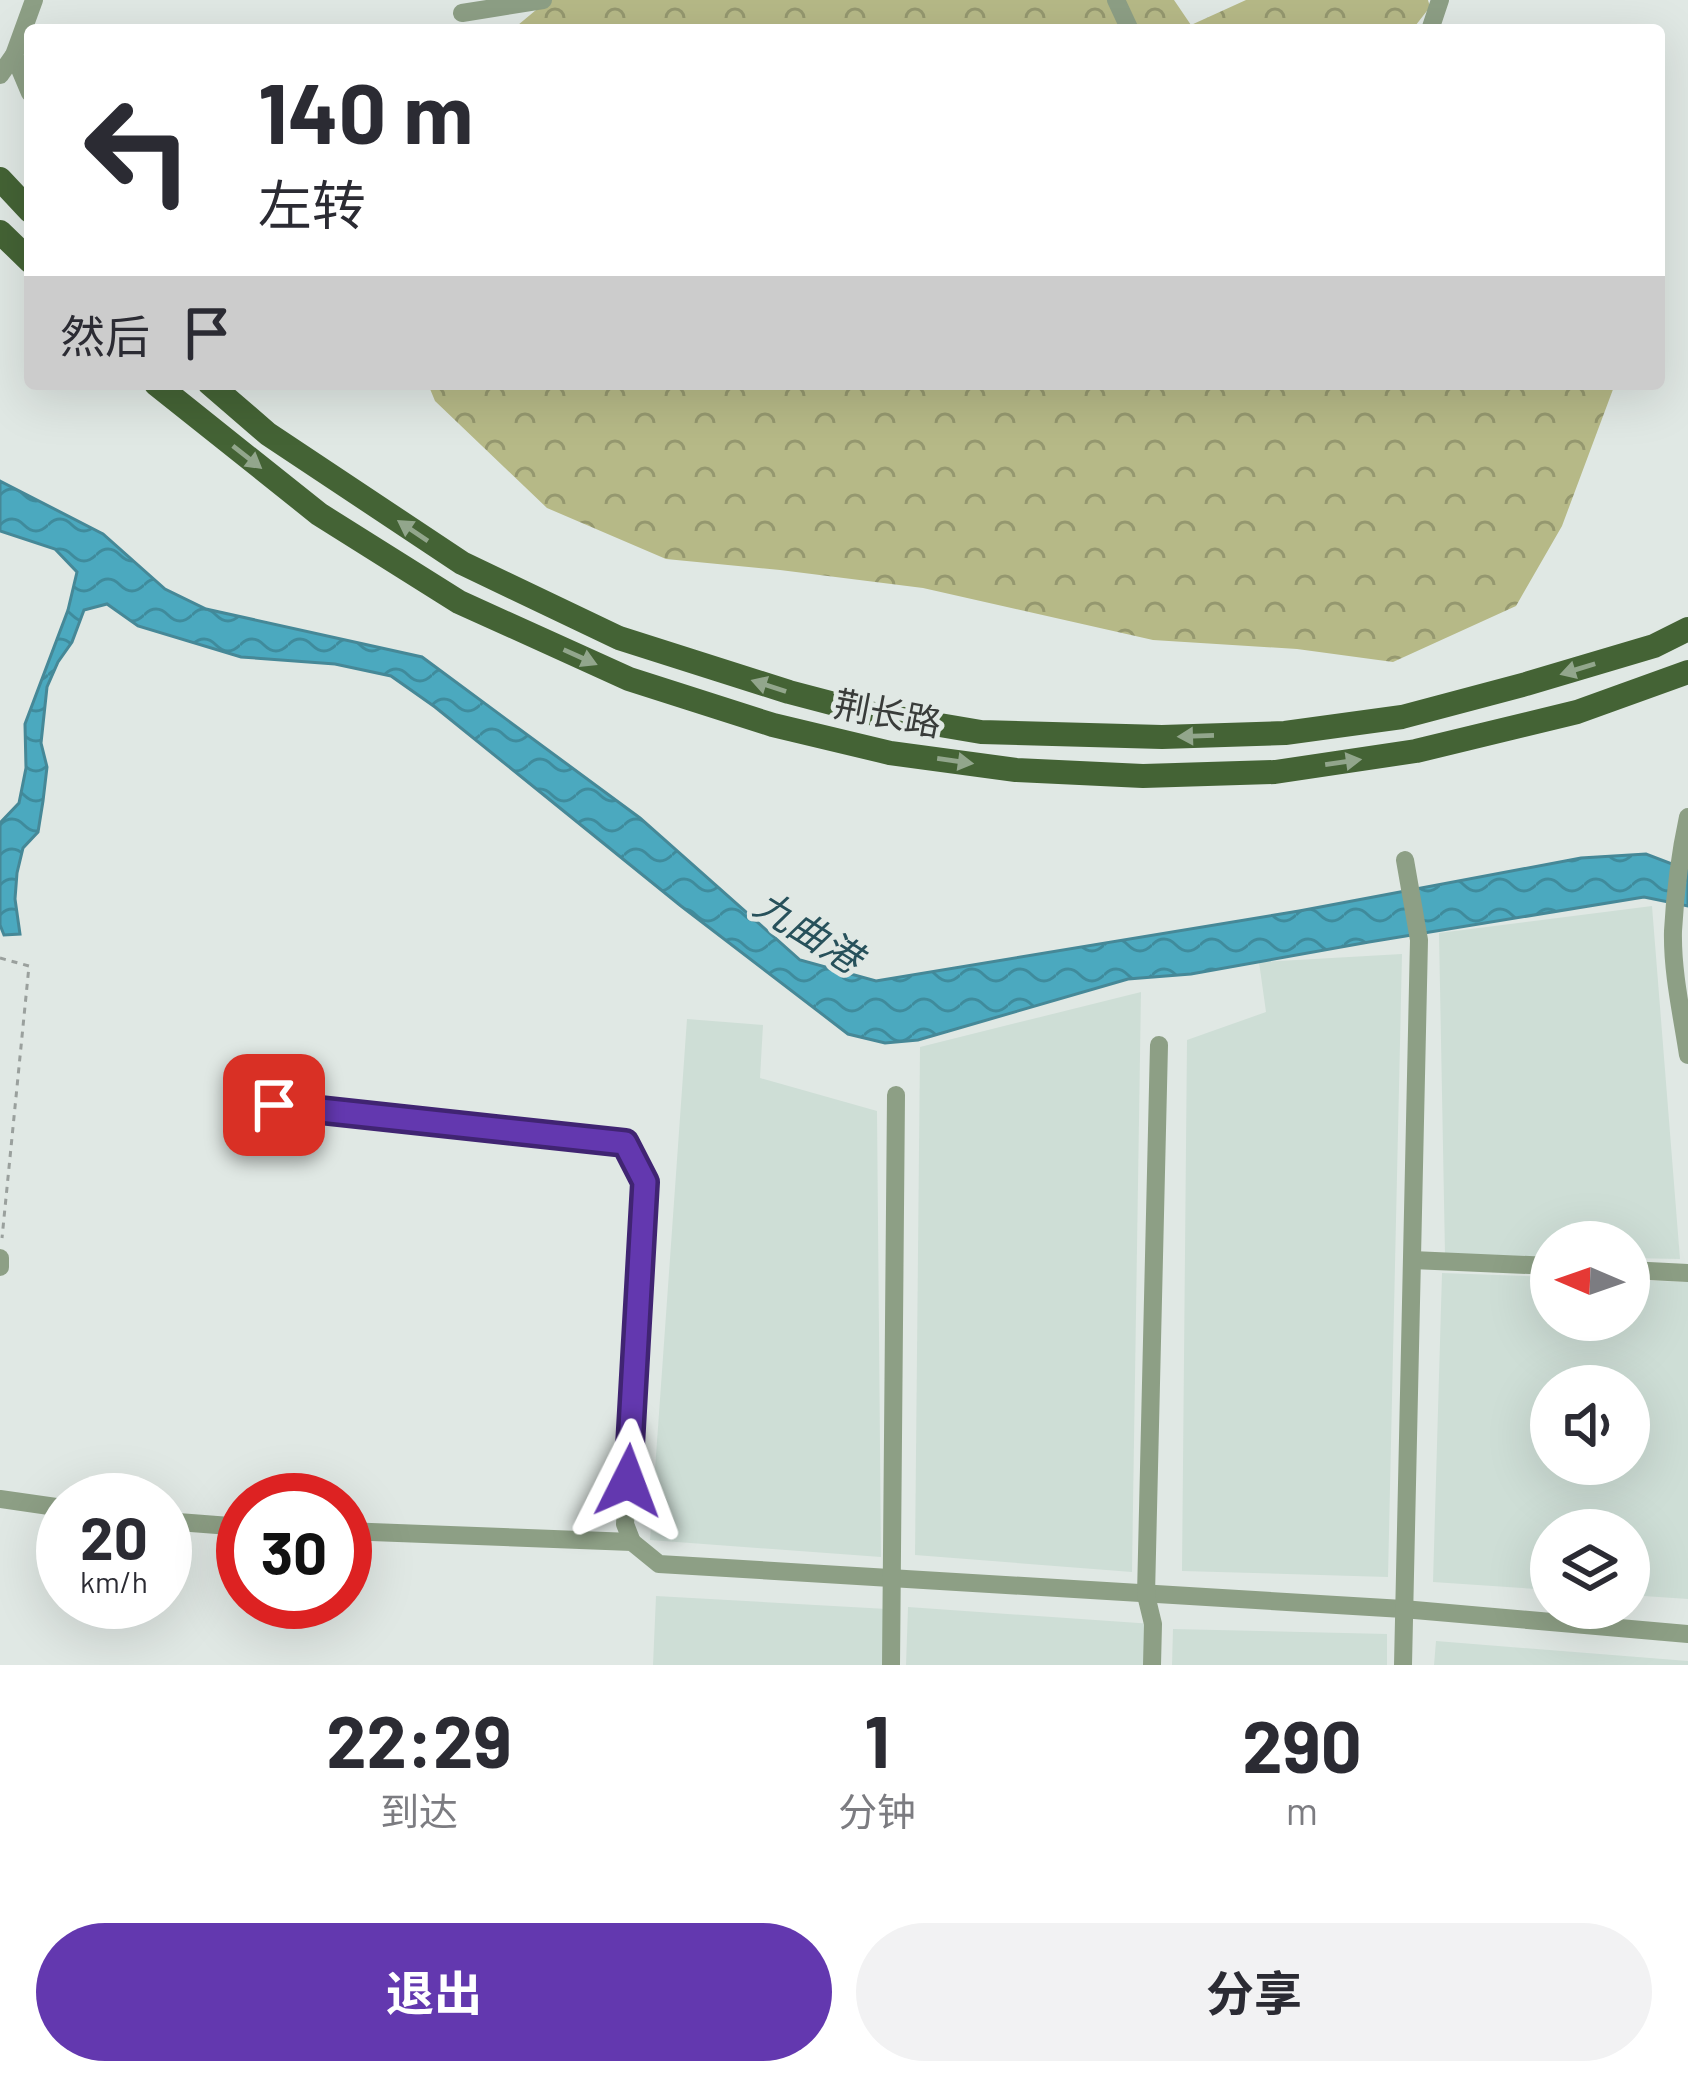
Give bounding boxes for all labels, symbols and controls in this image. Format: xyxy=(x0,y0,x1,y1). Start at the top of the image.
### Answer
text: 140 m xyxy=(258,60,473,161)
icon: left xyxy=(60,72,216,228)
text: 左转 xyxy=(258,171,366,236)
icon: arrive xyxy=(174,300,240,366)
text: 然后 xyxy=(60,308,150,362)
one-way arrow xyxy=(232,444,263,469)
one-way arrow xyxy=(397,520,430,542)
one-way arrow xyxy=(563,647,598,667)
one-way arrow xyxy=(1559,661,1596,679)
one-way arrow xyxy=(750,676,787,695)
street label: 荆长路 xyxy=(831,681,945,743)
one-way arrow xyxy=(1176,727,1214,746)
one-way arrow xyxy=(936,752,974,771)
one-way arrow xyxy=(1325,752,1362,771)
water label: 九曲港 xyxy=(747,879,875,984)
pin xyxy=(223,1054,325,1156)
icon: arrive xyxy=(241,1072,307,1138)
north arrow xyxy=(1530,1221,1650,1341)
map controls xyxy=(1530,1221,1650,1629)
button: sound xyxy=(1530,1365,1650,1485)
position arrow xyxy=(565,1418,691,1544)
speed limit sign: 30 xyxy=(216,1473,372,1629)
text: 20 xyxy=(80,1500,148,1572)
button: layers xyxy=(1530,1509,1650,1629)
text: km/h xyxy=(80,1563,148,1599)
text: 22:29 xyxy=(326,1696,512,1782)
text: 1 xyxy=(864,1696,890,1782)
text: 290 xyxy=(1242,1701,1362,1787)
text: m xyxy=(1286,1786,1318,1833)
text: 到达 xyxy=(380,1787,458,1834)
text: 分钟 xyxy=(838,1787,916,1834)
button: 退出 xyxy=(36,1923,832,2061)
button: 分享 xyxy=(856,1923,1652,2061)

